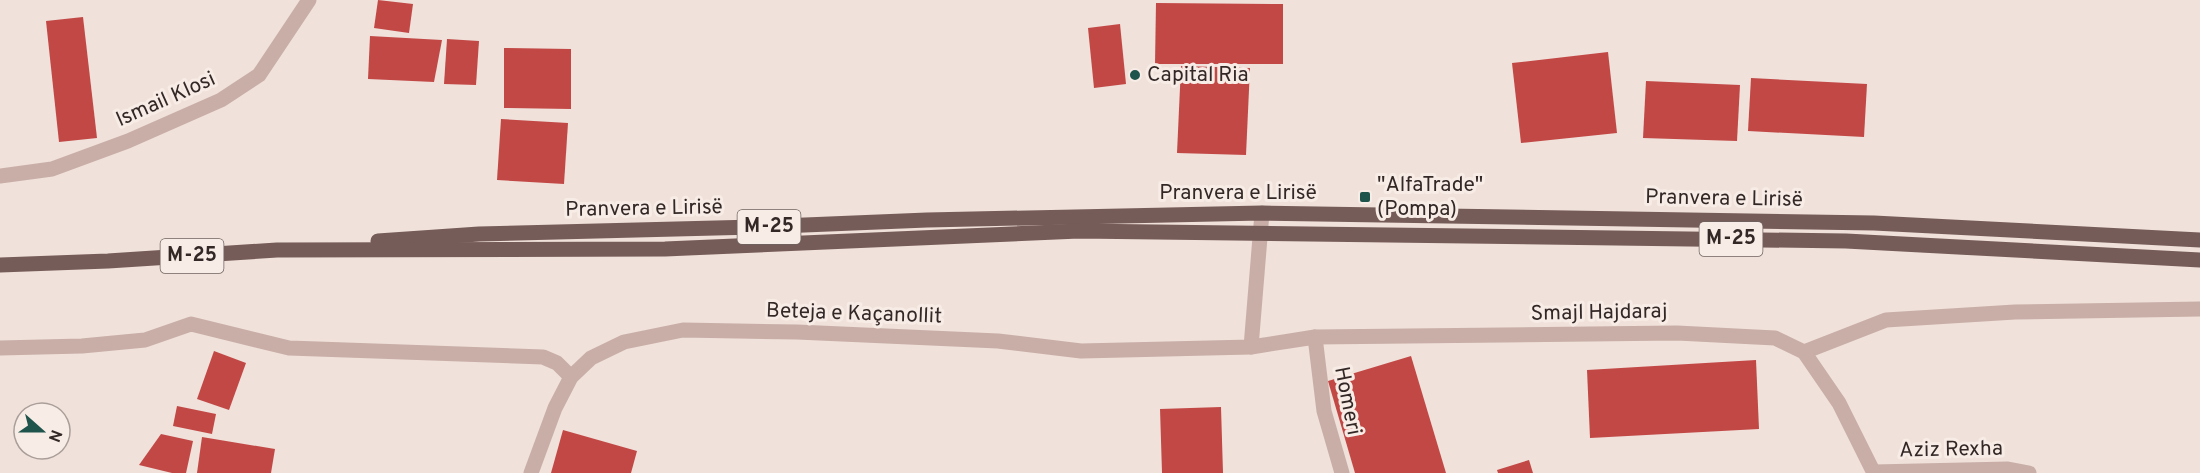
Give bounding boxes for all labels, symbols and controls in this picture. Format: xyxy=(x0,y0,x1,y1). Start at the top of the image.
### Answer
place label: Capital Ria xyxy=(1147,62,1249,89)
street label: Ismail Klosi xyxy=(112,66,220,134)
marker: Capital Ria xyxy=(1128,68,1142,82)
place label: "AlfaTrade" (Pompa) xyxy=(1377,172,1483,223)
street label: Pranvera e Lirisë xyxy=(1159,180,1317,207)
street label: Pranvera e Lirisë xyxy=(1645,184,1803,214)
marker: "AlfaTrade" (Pompa) xyxy=(1358,190,1372,204)
street label: Pranvera e Lirisë xyxy=(565,194,723,224)
road number: M-25 xyxy=(738,210,800,244)
road number: M-25 xyxy=(1700,222,1762,256)
road number: M-25 xyxy=(160,239,224,273)
street label: Beteja e Kaçanollit xyxy=(765,297,943,331)
street label: Smajl Hajdaraj xyxy=(1530,298,1668,328)
street label: Homeri xyxy=(1327,364,1367,438)
north arrow xyxy=(12,401,72,461)
text: N xyxy=(43,427,66,445)
street label: Aziz Rexha xyxy=(1899,436,2003,464)

